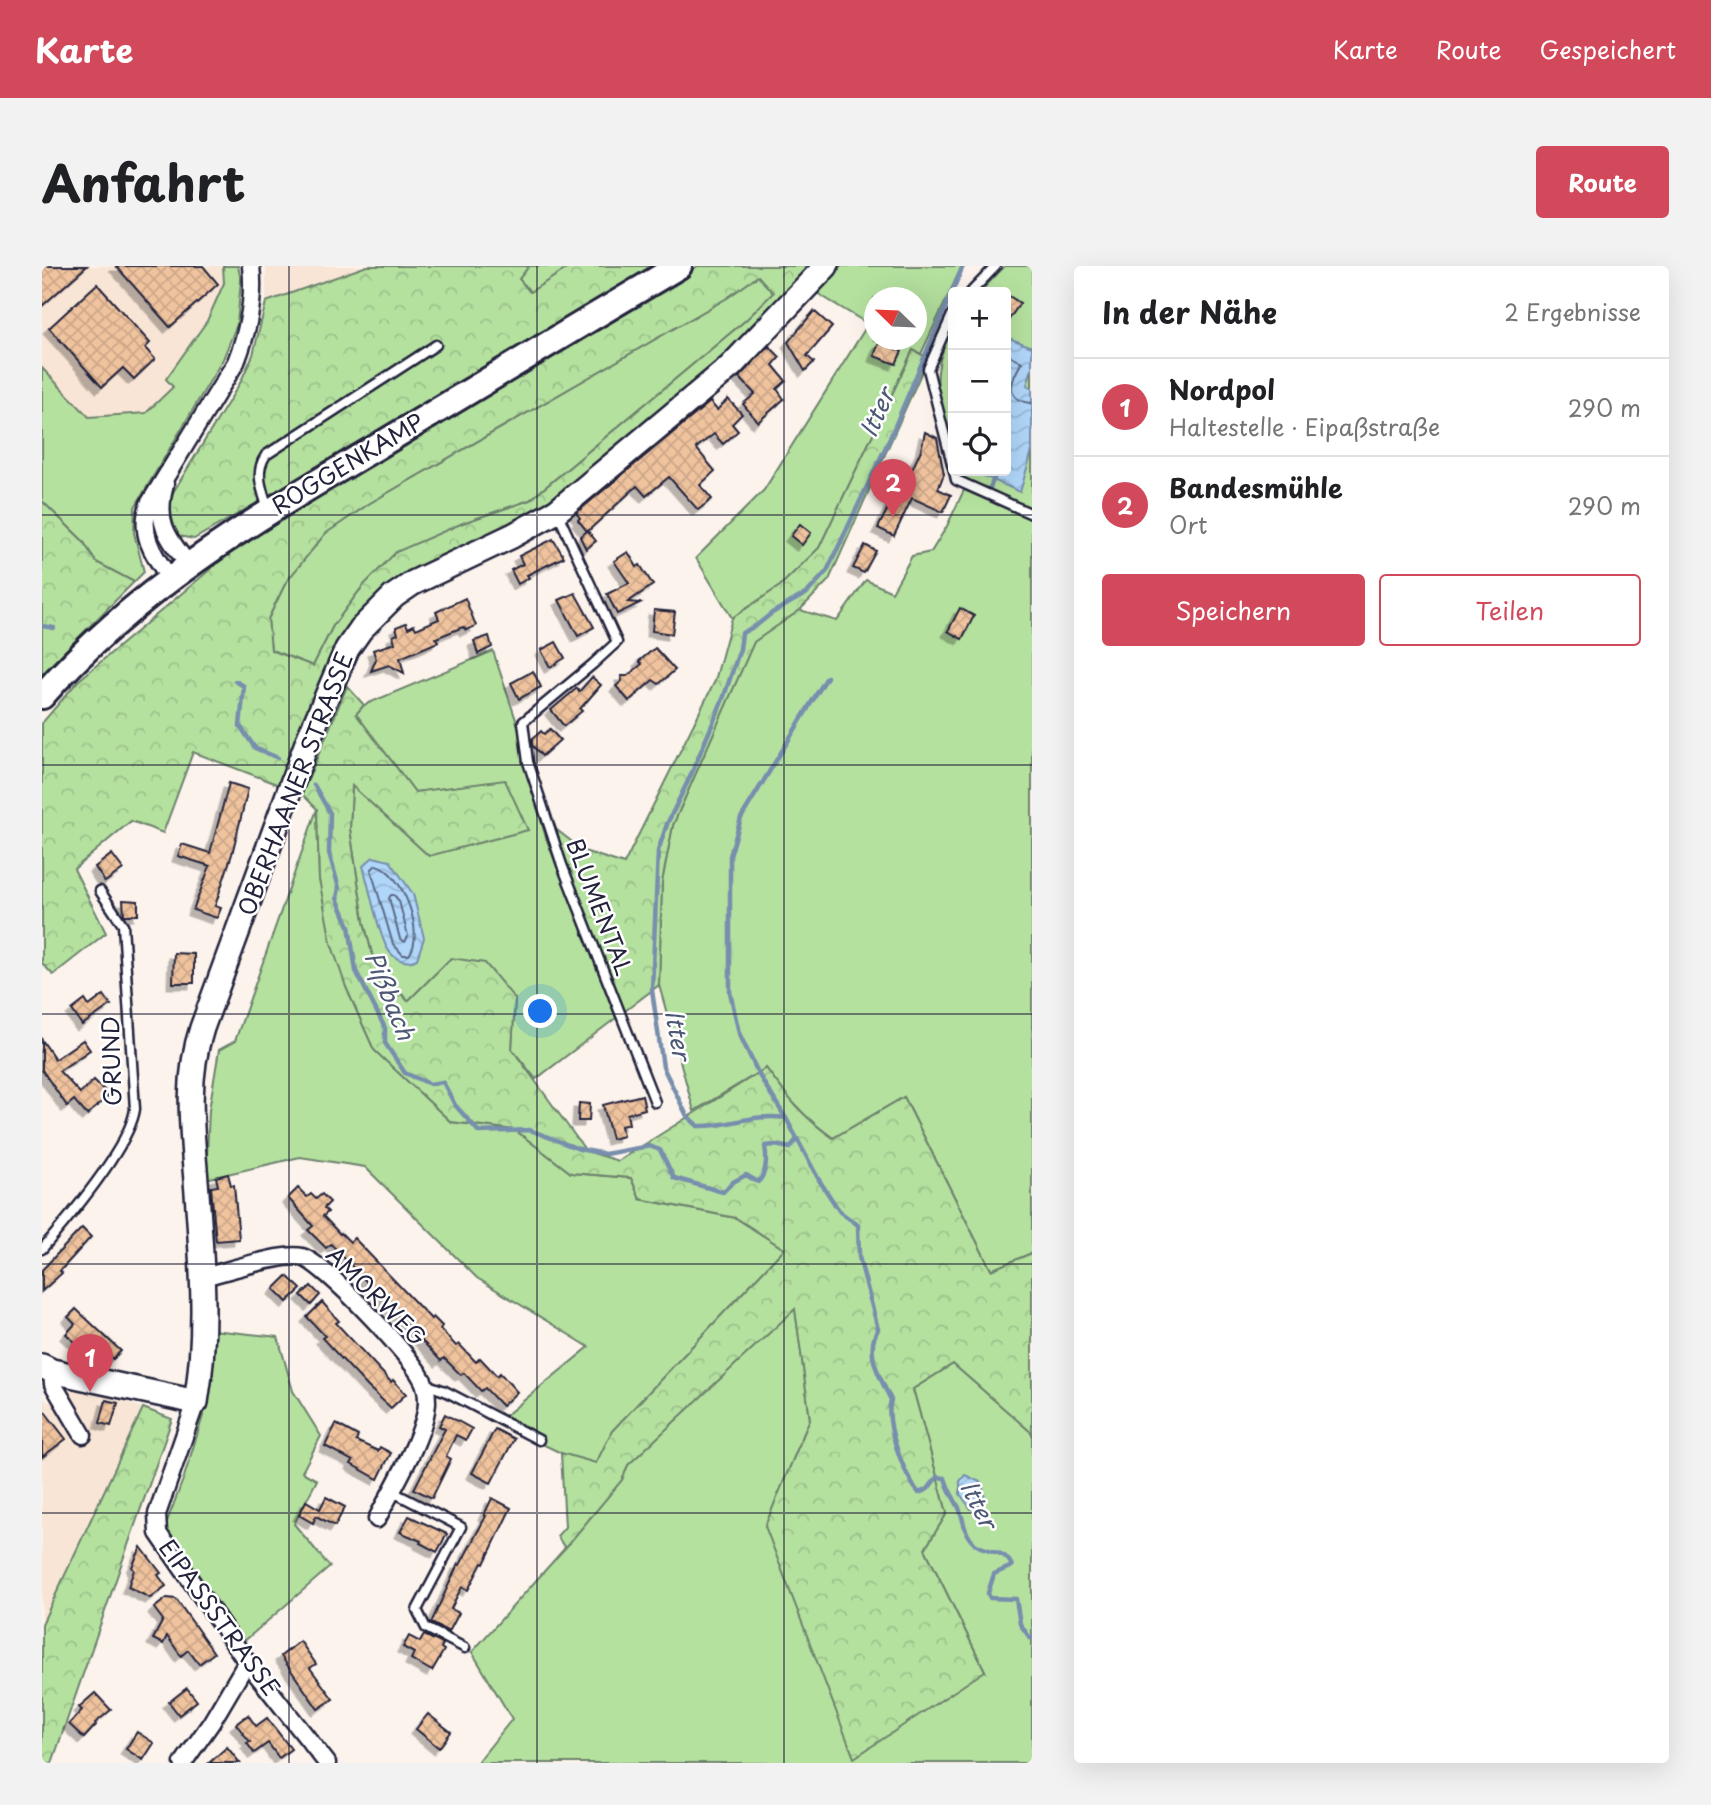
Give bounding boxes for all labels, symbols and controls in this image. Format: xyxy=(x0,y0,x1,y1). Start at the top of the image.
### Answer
text: Karte xyxy=(35,24,133,74)
text: Karte xyxy=(1333,31,1398,67)
text: Route xyxy=(1436,31,1502,67)
text: Gespeichert xyxy=(1540,31,1676,67)
text: Anfahrt xyxy=(42,145,245,219)
button: Route xyxy=(1536,146,1669,218)
north arrow xyxy=(864,287,927,350)
map controls xyxy=(948,287,1011,476)
button: + xyxy=(948,287,1011,350)
text: In der Nähe xyxy=(1102,289,1277,334)
text: 2 Ergebnisse xyxy=(1504,294,1641,329)
button: − xyxy=(948,350,1011,413)
text: Nordpol xyxy=(1169,370,1275,409)
water label: Itter xyxy=(850,378,904,442)
text: 1 xyxy=(1120,390,1131,425)
text: 290 m xyxy=(1568,390,1641,425)
street label: ROGGENKAMP xyxy=(265,403,430,522)
text: Haltestelle · Eipaßstraße xyxy=(1169,409,1440,444)
button: locate xyxy=(948,413,1011,476)
pin: 2 xyxy=(870,459,916,517)
text: Bandesmühle xyxy=(1169,468,1343,507)
text: 2 xyxy=(1117,488,1133,523)
text: 290 m xyxy=(1568,488,1641,523)
text: Ort xyxy=(1169,507,1207,542)
button: Speichern xyxy=(1102,574,1365,646)
button: Teilen xyxy=(1379,574,1641,646)
street label: OBERHAANER STRASSE xyxy=(228,647,361,920)
street label: BLUMENTAL xyxy=(558,833,643,980)
water label: Pißbach xyxy=(357,946,425,1046)
your location xyxy=(523,994,557,1028)
water label: Itter xyxy=(657,1007,702,1066)
street label: GRUND xyxy=(91,1016,130,1107)
street label: AMORWEG xyxy=(319,1237,435,1353)
pin: 1 xyxy=(67,1334,113,1392)
water label: Itter xyxy=(952,1474,1009,1538)
street label: EIPASSSTRASSE xyxy=(151,1531,289,1703)

